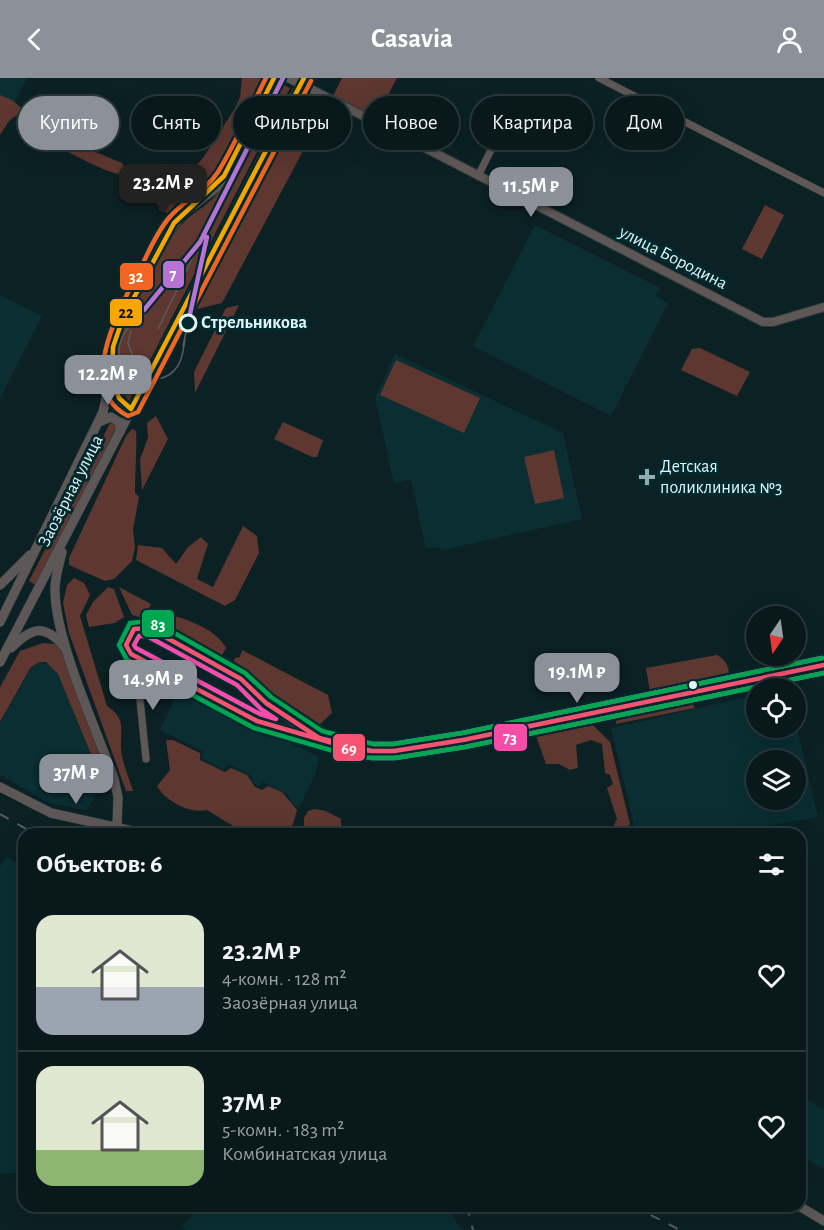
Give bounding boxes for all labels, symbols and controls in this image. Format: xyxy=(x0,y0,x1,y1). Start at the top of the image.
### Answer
icon: back xyxy=(18,23,51,56)
icon: person xyxy=(773,23,806,56)
text: Casavia xyxy=(371,25,453,52)
chip: Купить xyxy=(18,96,119,150)
chip: Снять xyxy=(131,96,221,150)
chip: Фильтры xyxy=(233,96,351,150)
chip: Новое xyxy=(363,96,459,150)
chip: Квартира xyxy=(471,96,593,150)
chip: Дом xyxy=(605,96,684,150)
pin: 23.2M ₽ xyxy=(108,164,218,215)
pin: 11.5M ₽ xyxy=(476,167,586,218)
text: 23.2M ₽ xyxy=(133,173,193,193)
text: 11.5M ₽ xyxy=(503,176,559,196)
street label: улица Бородина xyxy=(615,223,730,293)
line badge: 7 xyxy=(162,260,185,289)
line badge: 32 xyxy=(119,262,154,291)
text: 7 xyxy=(170,267,177,283)
text: 32 xyxy=(129,269,144,285)
line badge: 22 xyxy=(109,298,143,327)
text: 22 xyxy=(118,305,134,321)
marker: Стрельникова xyxy=(179,314,197,332)
place label: Стрельникова xyxy=(201,314,307,332)
pin: 12.2M ₽ xyxy=(53,355,163,406)
text: 12.2M ₽ xyxy=(79,364,137,384)
street label: Заозёрная улица xyxy=(35,432,107,550)
place label: Детская поликлиника №3 xyxy=(660,458,782,497)
marker: Детская поликлиника №3 xyxy=(638,468,656,486)
north arrow xyxy=(746,606,806,666)
map controls xyxy=(746,606,806,810)
line badge: 83 xyxy=(141,609,175,638)
text: 83 xyxy=(151,617,165,633)
pin: 19.1M ₽ xyxy=(522,653,632,704)
pin: 14.9M ₽ xyxy=(98,660,208,711)
text: 19.1M ₽ xyxy=(549,662,605,682)
text: 14.9M ₽ xyxy=(123,669,183,689)
button: locate xyxy=(746,678,806,738)
unlabelled marker xyxy=(687,679,699,691)
line badge: 73 xyxy=(493,723,528,752)
text: 73 xyxy=(503,730,517,746)
line badge: 69 xyxy=(332,733,366,762)
text: 69 xyxy=(341,741,357,757)
button: layers xyxy=(746,750,806,810)
pin: 37M ₽ xyxy=(34,754,118,805)
text: 37M ₽ xyxy=(53,763,99,783)
icon: filters xyxy=(755,848,788,881)
text: Объектов: 6 xyxy=(36,851,163,877)
text: 23.2M ₽ xyxy=(222,938,300,964)
icon: home xyxy=(84,939,156,1011)
icon: heart xyxy=(755,959,788,992)
text: 4-комн. · 128 m² xyxy=(222,969,346,989)
text: Заозёрная улица xyxy=(222,993,358,1013)
text: 37M ₽ xyxy=(222,1089,281,1115)
icon: home xyxy=(84,1090,156,1162)
icon: heart xyxy=(755,1110,788,1143)
text: 5-комн. · 183 m² xyxy=(222,1120,344,1140)
text: Комбинатская улица xyxy=(222,1144,387,1164)

